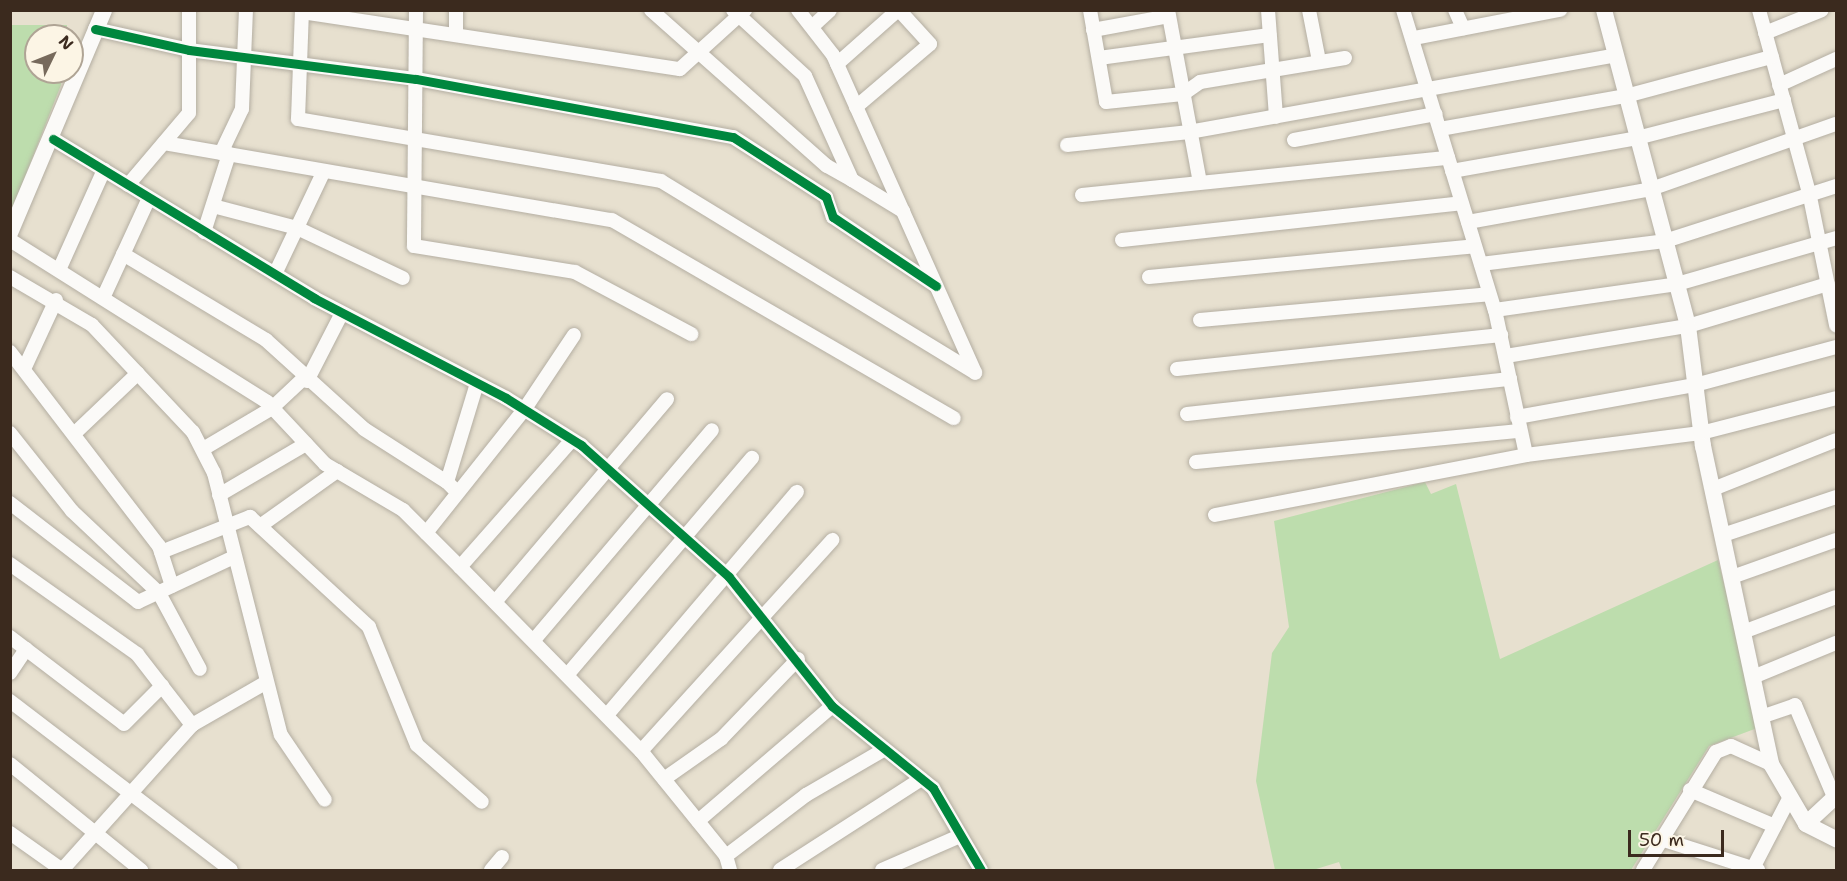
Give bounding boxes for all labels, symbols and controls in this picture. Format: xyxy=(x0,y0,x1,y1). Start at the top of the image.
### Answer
north arrow xyxy=(24,24,84,84)
text: N xyxy=(54,31,78,55)
scale bar xyxy=(1631,818,1727,856)
text: 50 m xyxy=(1639,828,1684,852)

